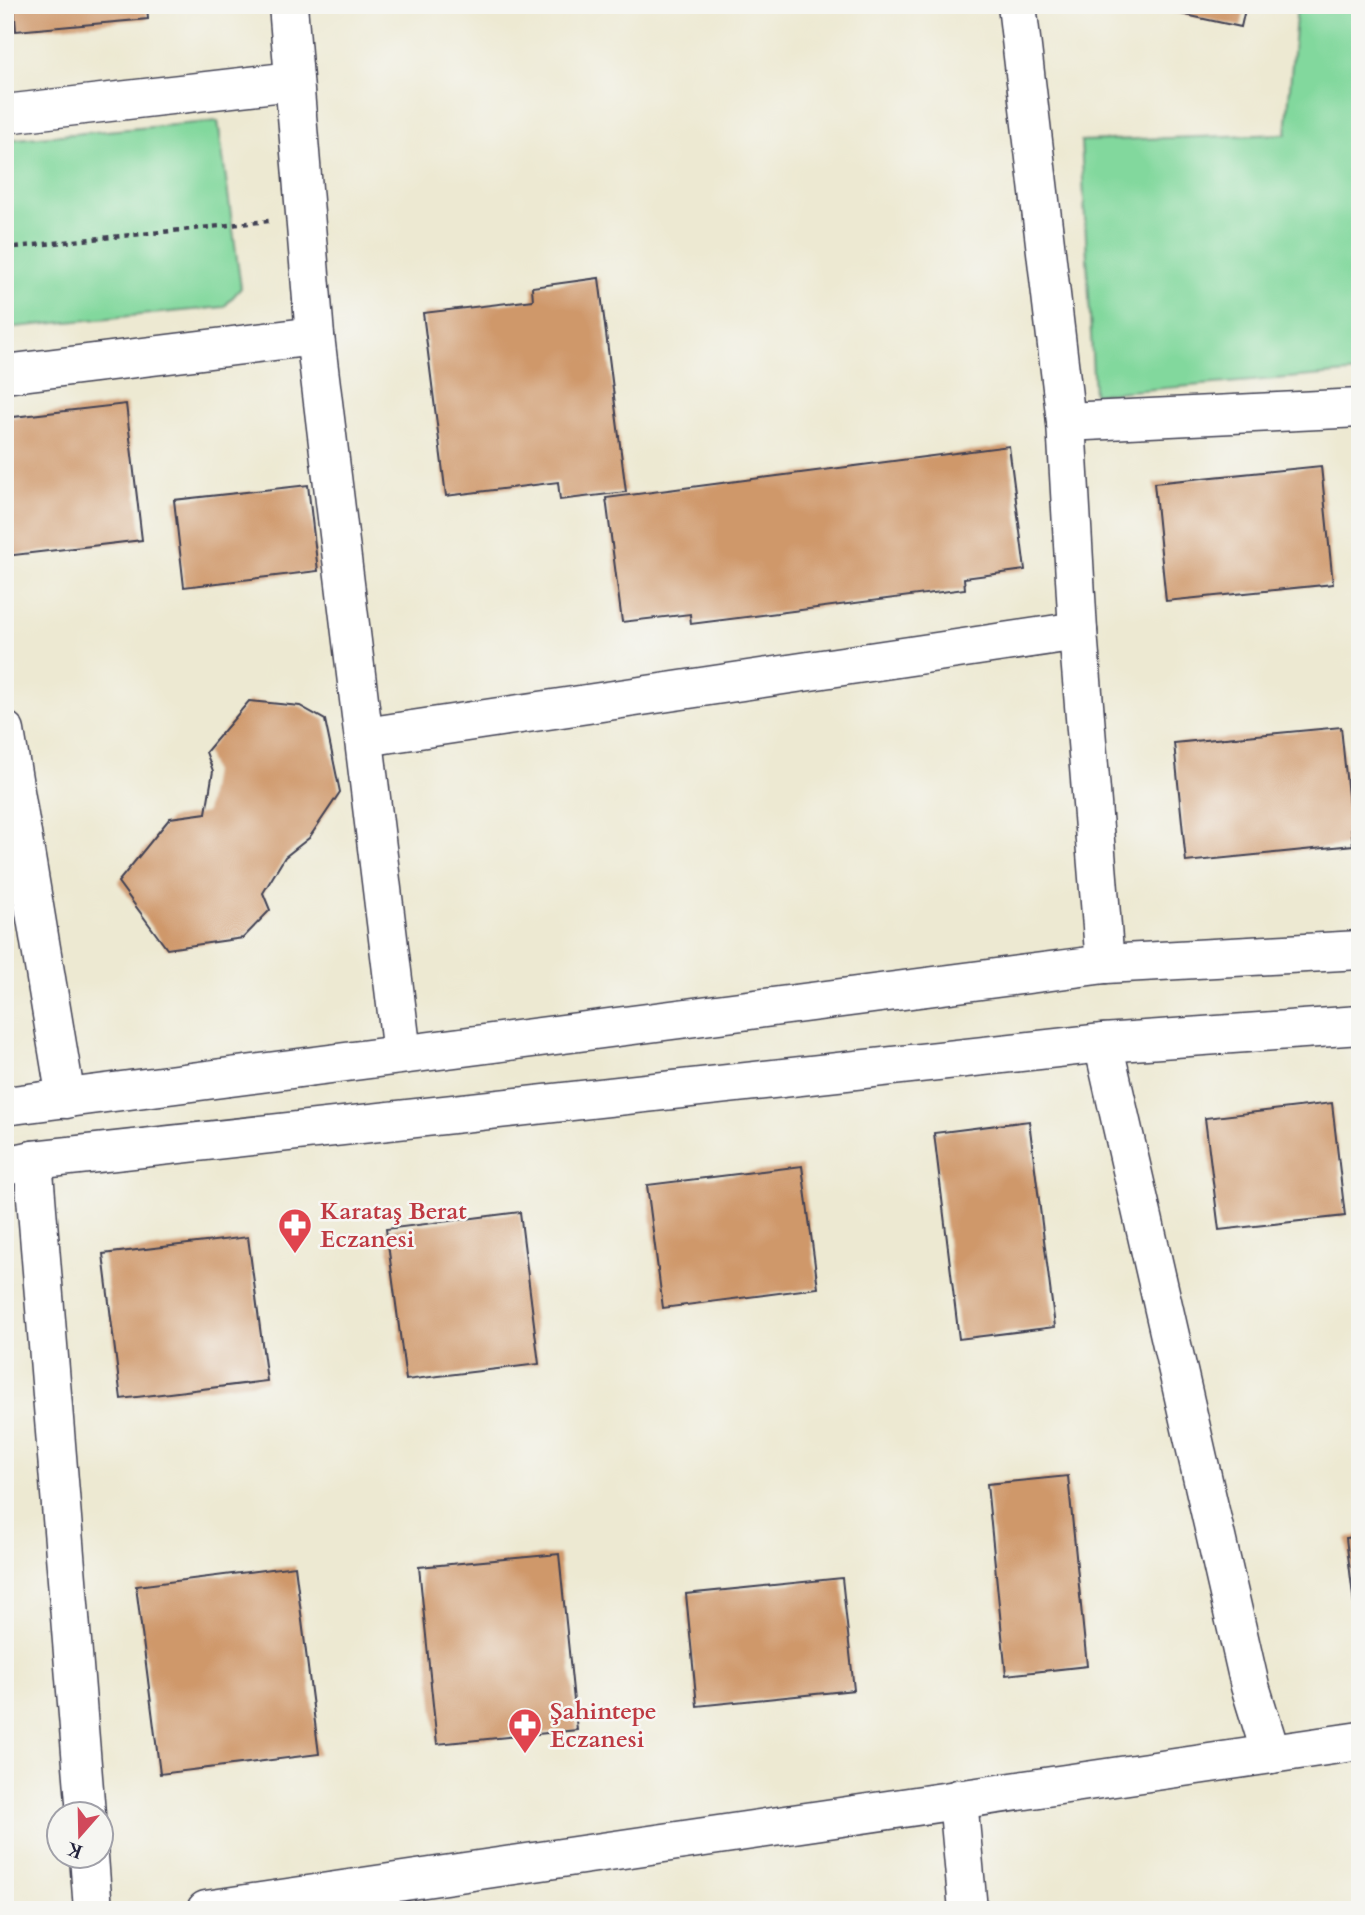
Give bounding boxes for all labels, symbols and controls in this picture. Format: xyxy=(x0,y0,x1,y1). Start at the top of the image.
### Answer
place label: Karataş Berat Eczanesi xyxy=(320,1195,467,1256)
pharmacy icon: Karataş Berat Eczanesi xyxy=(276,1206,314,1255)
place label: Şahintepe Eczanesi xyxy=(550,1695,657,1756)
pharmacy icon: Şahintepe Eczanesi xyxy=(506,1706,544,1755)
north arrow xyxy=(46,1800,116,1870)
text: K xyxy=(62,1835,86,1865)

